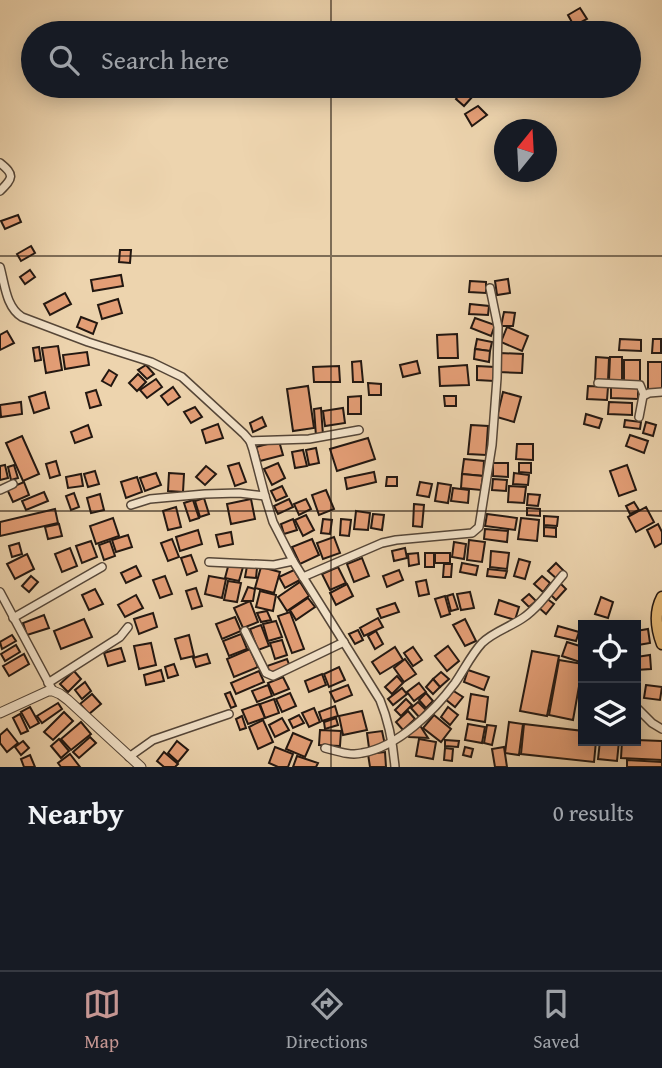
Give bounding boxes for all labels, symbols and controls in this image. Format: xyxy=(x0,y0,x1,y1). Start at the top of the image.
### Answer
search box xyxy=(21,21,641,98)
text: Search here xyxy=(101,40,229,79)
icon: search xyxy=(45,41,83,79)
north arrow xyxy=(494,119,557,182)
map controls xyxy=(578,620,641,746)
button: locate xyxy=(578,620,641,683)
button: layers xyxy=(578,683,641,746)
text: Nearby xyxy=(28,791,124,835)
text: 0 results xyxy=(553,796,634,829)
tab: Map xyxy=(83,985,121,1055)
tab: Directions xyxy=(286,985,368,1055)
tab: Saved xyxy=(533,985,579,1055)

